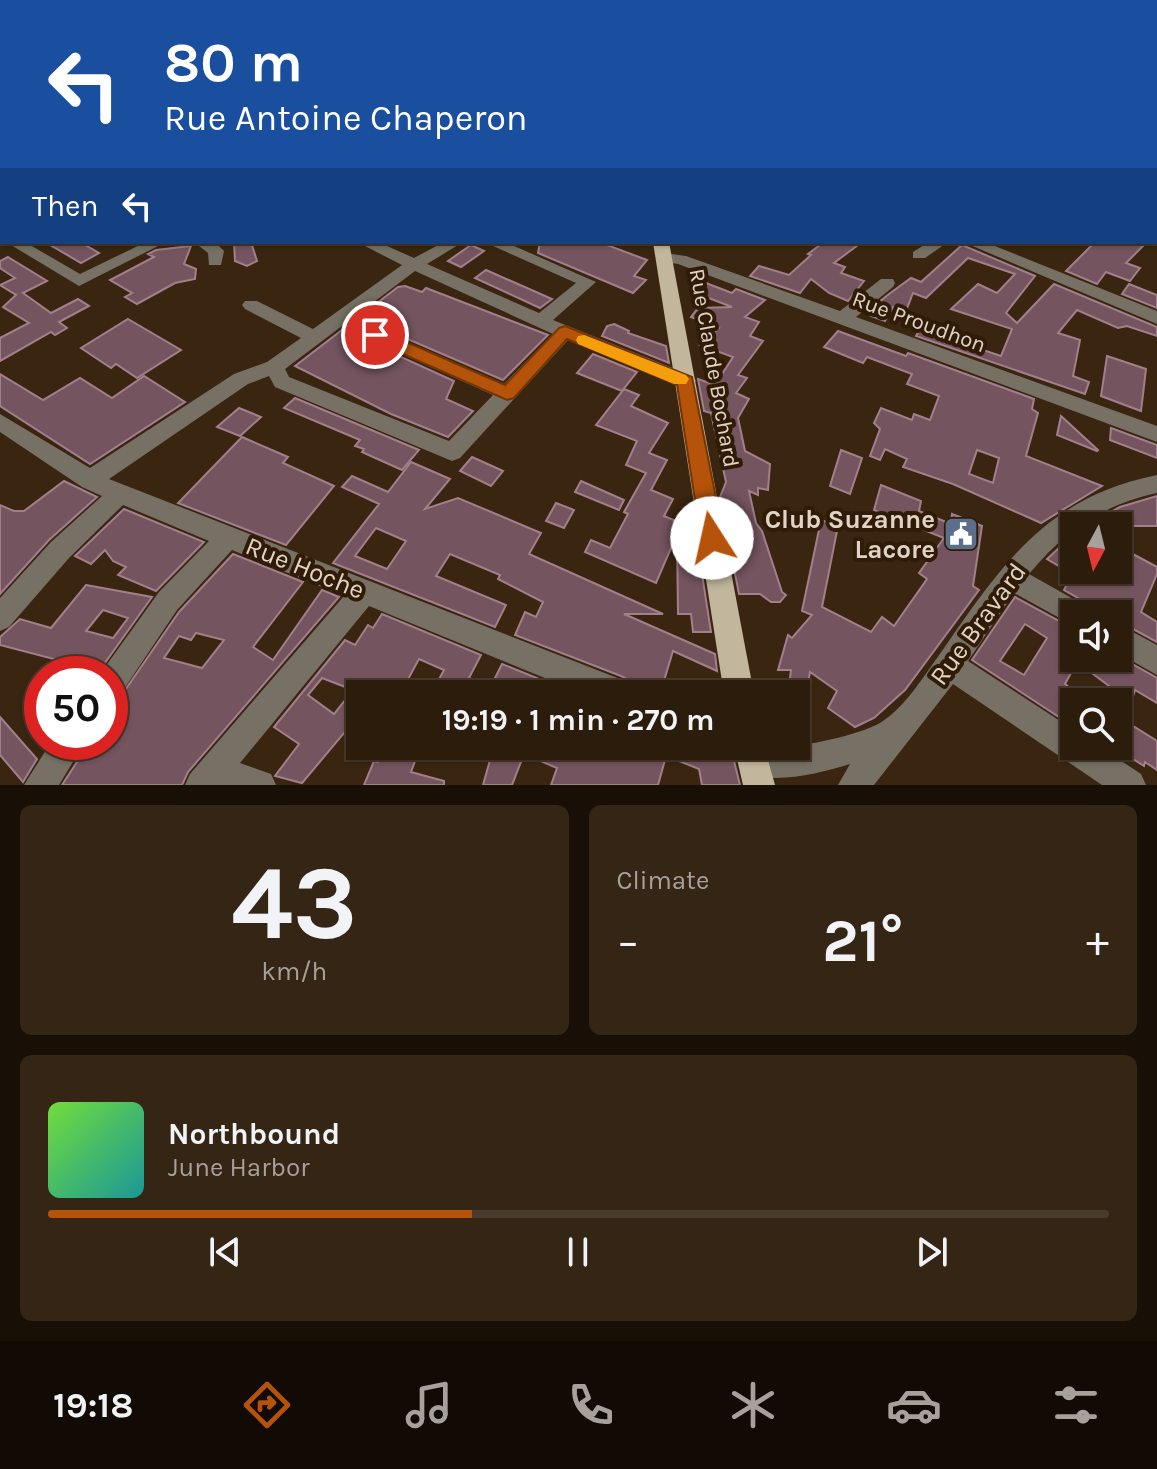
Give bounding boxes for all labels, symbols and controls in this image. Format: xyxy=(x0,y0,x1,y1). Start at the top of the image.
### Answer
text: 80 m xyxy=(164,30,303,95)
icon: left xyxy=(32,32,136,136)
text: Rue Antoine Chaperon xyxy=(164,97,528,139)
icon: left xyxy=(115,184,159,228)
text: Then xyxy=(32,188,99,224)
street label: Rue Claude Bochard xyxy=(684,267,744,469)
street label: Rue Proudhon xyxy=(849,286,989,358)
pin xyxy=(341,301,409,369)
icon: arrive xyxy=(353,313,397,357)
position arrow xyxy=(670,496,754,580)
place label: Club Suzanne Lacore xyxy=(765,504,935,565)
north arrow xyxy=(1060,512,1132,584)
map controls xyxy=(1060,512,1132,760)
public building icon: Club Suzanne Lacore xyxy=(942,515,980,553)
street label: Rue Hoche xyxy=(241,530,369,606)
street label: Rue Bravard xyxy=(923,557,1033,691)
button: sound xyxy=(1060,600,1132,672)
speed limit sign: 50 xyxy=(24,656,128,760)
button: search xyxy=(1060,688,1132,760)
text: 19:19 · 1 min · 270 m xyxy=(442,702,714,738)
text: 43 xyxy=(231,843,358,964)
text: Climate xyxy=(617,865,709,896)
text: 21° xyxy=(822,906,903,976)
text: − xyxy=(617,916,640,967)
text: + xyxy=(1086,916,1109,967)
text: km/h xyxy=(261,956,327,987)
text: Northbound xyxy=(168,1116,340,1152)
text: June Harbor xyxy=(168,1152,310,1183)
icon: previous xyxy=(203,1230,247,1274)
icon: pause xyxy=(556,1230,600,1274)
icon: next xyxy=(910,1230,954,1274)
icon: directions xyxy=(239,1377,295,1433)
icon: music xyxy=(401,1377,457,1433)
icon: phone xyxy=(563,1377,619,1433)
icon: climate xyxy=(725,1377,781,1433)
icon: car xyxy=(886,1377,942,1433)
icon: filters xyxy=(1048,1377,1104,1433)
text: 19:18 xyxy=(53,1384,133,1426)

